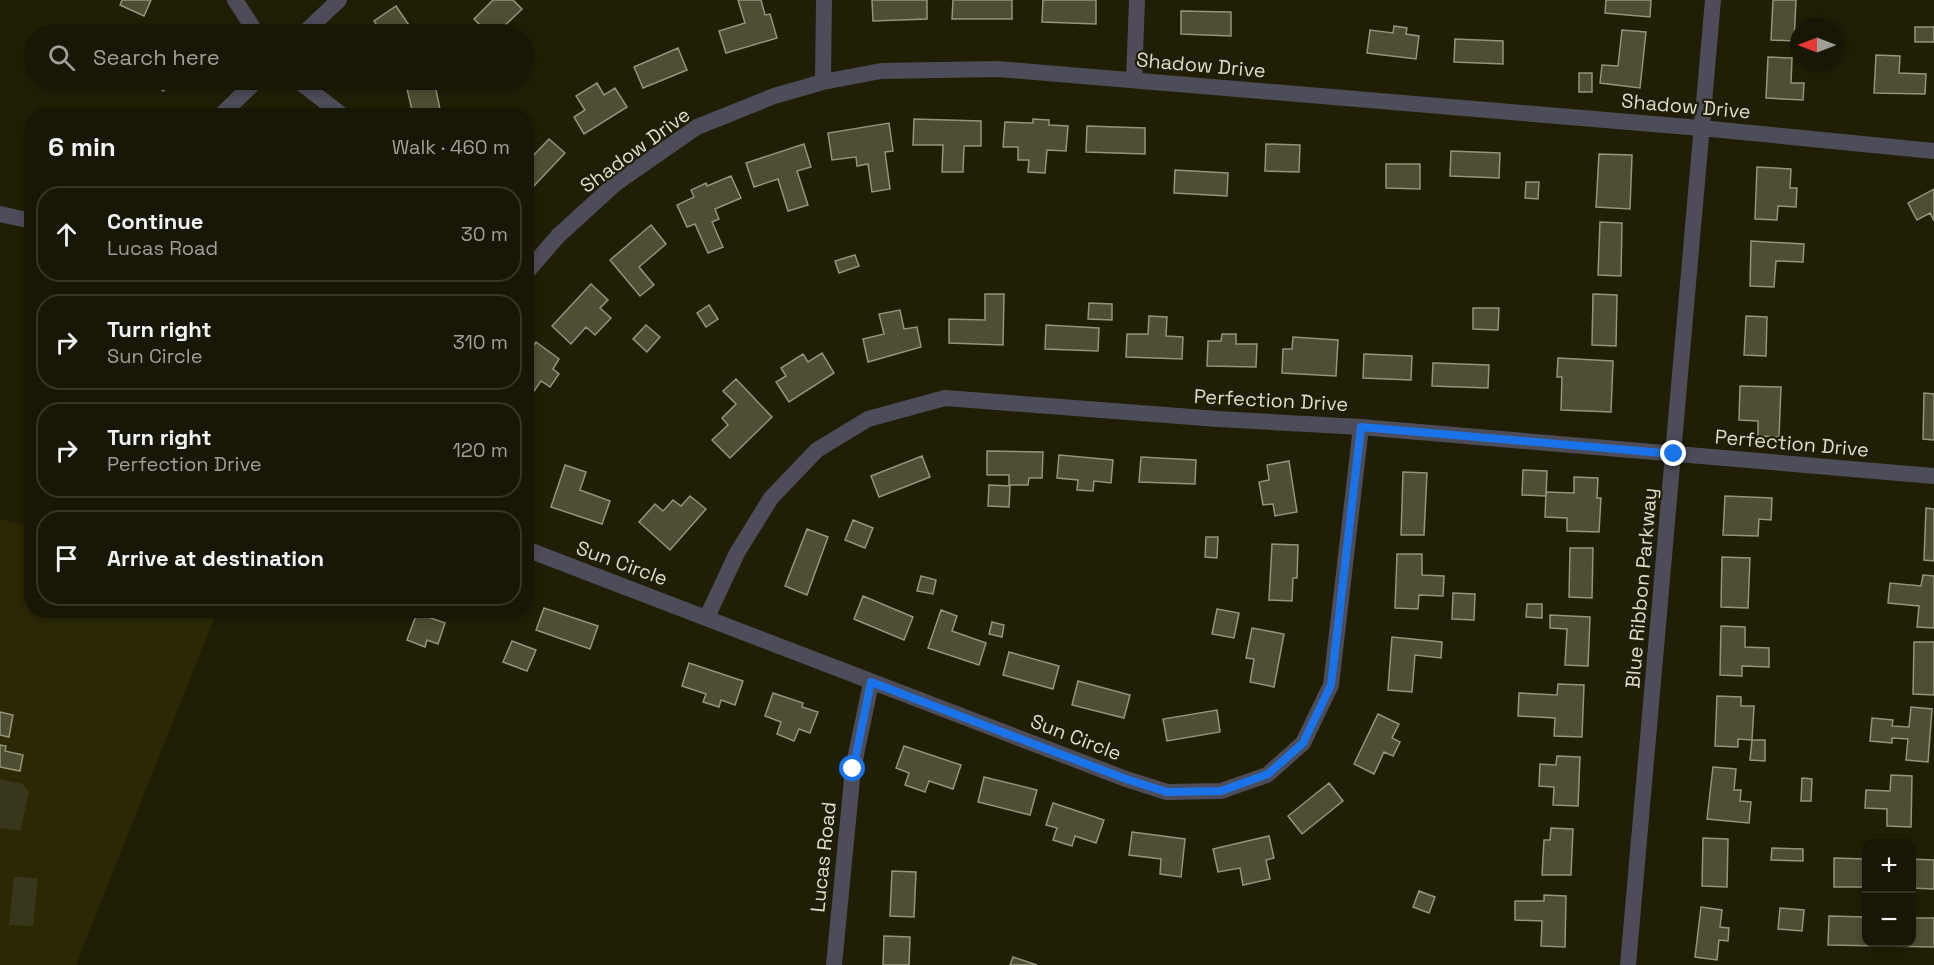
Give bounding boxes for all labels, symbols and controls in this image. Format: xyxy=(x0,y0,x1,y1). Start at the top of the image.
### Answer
north arrow xyxy=(1790,18,1844,72)
search box xyxy=(24,24,534,90)
icon: search xyxy=(45,41,78,74)
text: Search here xyxy=(93,43,220,71)
street label: Shadow Drive xyxy=(1135,46,1267,84)
street label: Shadow Drive xyxy=(1620,87,1752,125)
street label: Shadow Drive xyxy=(575,101,695,199)
text: 6 min xyxy=(48,130,116,164)
text: Walk · 460 m xyxy=(392,134,510,160)
text: Continue xyxy=(107,207,203,235)
icon: ahead xyxy=(50,218,83,251)
text: 30 m xyxy=(461,221,508,247)
text: Lucas Road xyxy=(107,235,218,261)
text: Turn right xyxy=(107,315,212,343)
icon: right xyxy=(50,326,83,359)
text: 310 m xyxy=(453,329,508,355)
text: Sun Circle xyxy=(107,343,203,369)
street label: Perfection Drive xyxy=(1193,383,1349,417)
text: Turn right xyxy=(107,423,212,451)
street label: Perfection Drive xyxy=(1714,423,1870,463)
icon: right xyxy=(50,434,83,467)
text: 120 m xyxy=(452,437,508,463)
route end xyxy=(1660,440,1686,466)
text: Perfection Drive xyxy=(107,451,262,477)
street label: Blue Ribbon Parkway xyxy=(1619,487,1663,689)
street label: Sun Circle xyxy=(573,534,671,592)
icon: arrive xyxy=(50,542,83,575)
text: Arrive at destination xyxy=(107,544,324,572)
street label: Sun Circle xyxy=(1027,708,1125,766)
route start xyxy=(839,755,865,781)
street label: Lucas Road xyxy=(804,800,842,914)
map controls xyxy=(1862,839,1916,947)
button: + xyxy=(1862,839,1916,893)
button: − xyxy=(1862,893,1916,947)

